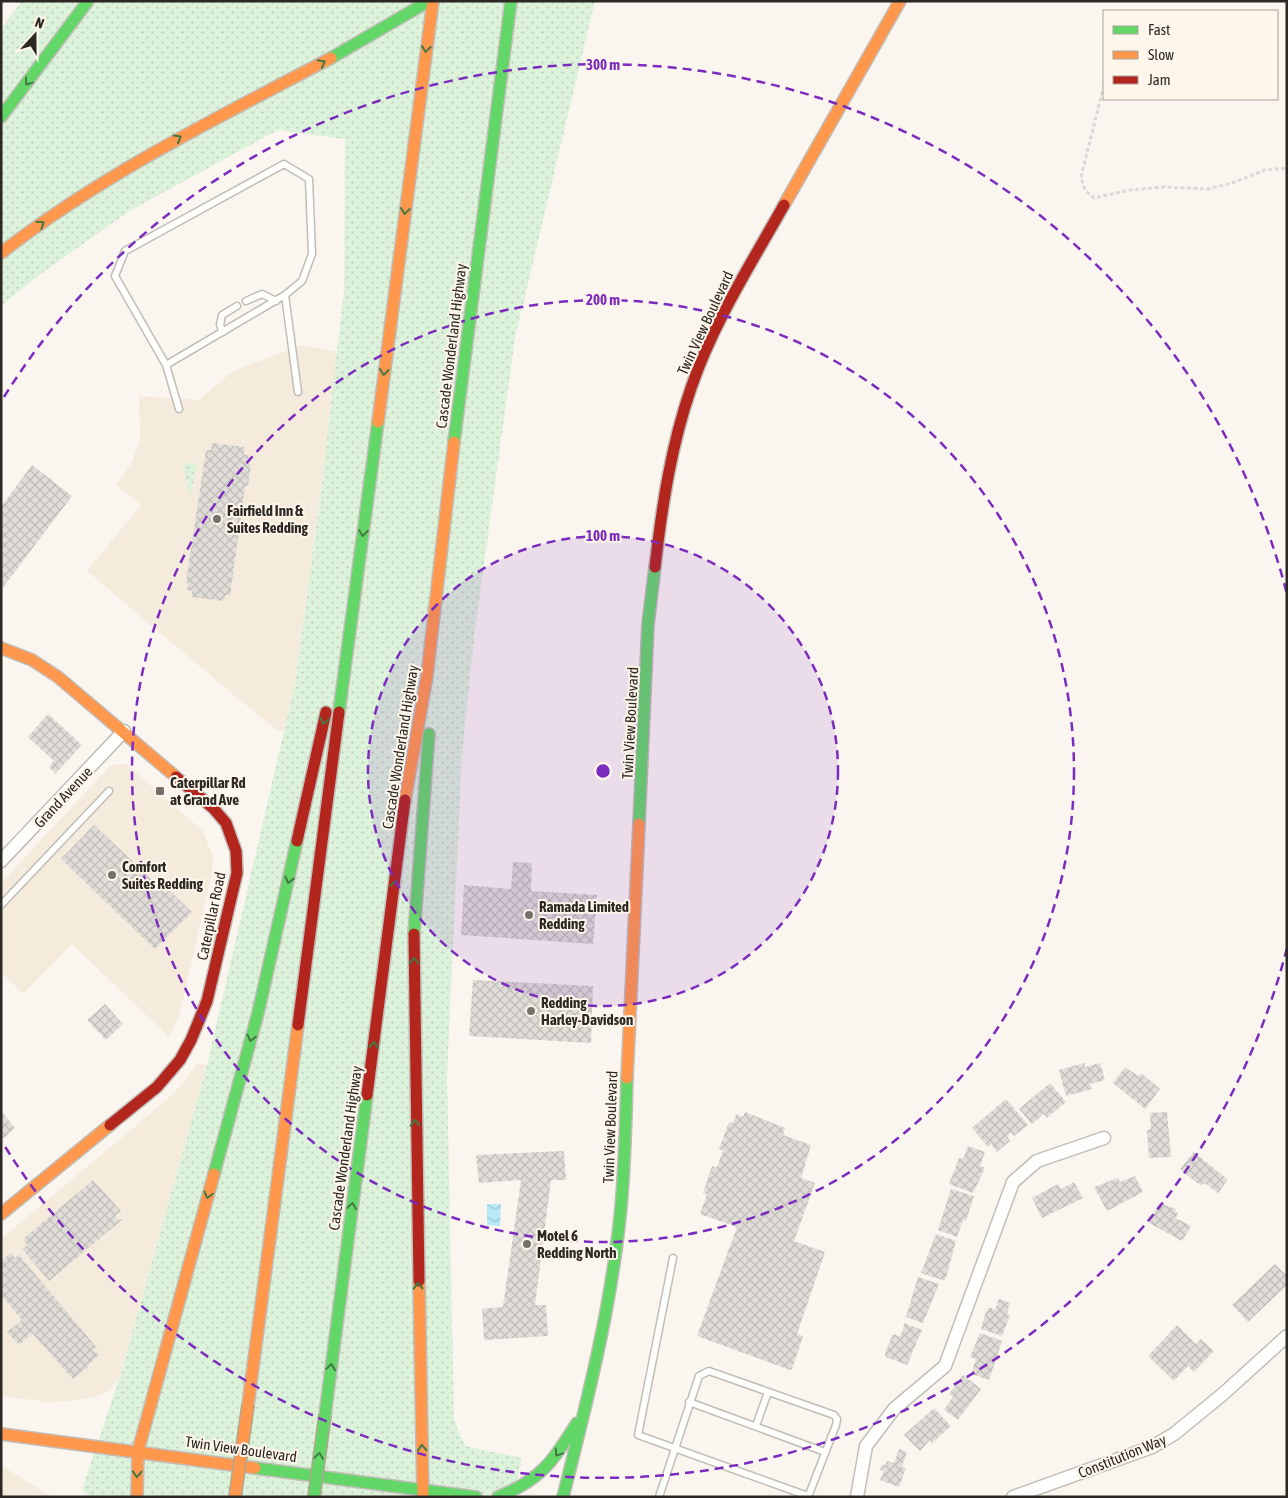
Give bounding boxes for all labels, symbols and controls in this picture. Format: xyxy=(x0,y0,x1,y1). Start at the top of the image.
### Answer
north arrow xyxy=(10,10,60,60)
legend xyxy=(1103,10,1278,100)
text: N xyxy=(33,14,46,32)
text: Fast xyxy=(1148,21,1170,38)
one-way arrow xyxy=(421,46,432,54)
text: Slow xyxy=(1148,46,1174,63)
text: 300 m xyxy=(586,56,620,73)
one-way arrow xyxy=(317,59,326,69)
text: Jam xyxy=(1148,71,1171,88)
one-way arrow xyxy=(25,76,33,85)
one-way arrow xyxy=(173,134,182,144)
one-way arrow xyxy=(400,207,411,215)
one-way arrow xyxy=(35,221,44,230)
street label: Cascade Wonderland Highway xyxy=(432,263,470,429)
street label: Twin View Boulevard xyxy=(673,268,737,378)
text: 200 m xyxy=(586,291,620,308)
one-way arrow xyxy=(379,368,390,376)
place label: Fairfield Inn & Suites Redding xyxy=(227,502,309,536)
marker: Fairfield Inn & Suites Redding xyxy=(211,513,223,525)
text: 100 m xyxy=(586,527,620,544)
one-way arrow xyxy=(358,529,369,537)
street label: Cascade Wonderland Highway xyxy=(379,664,421,830)
street label: Twin View Boulevard xyxy=(619,666,641,780)
one-way arrow xyxy=(319,717,330,726)
centre of rings xyxy=(594,762,612,780)
street label: Grand Avenue xyxy=(31,763,96,831)
place label: Caterpillar Rd at Grand Ave xyxy=(170,774,246,808)
marker: Caterpillar Rd at Grand Ave xyxy=(154,785,166,797)
place label: Comfort Suites Redding xyxy=(122,858,204,892)
marker: Comfort Suites Redding xyxy=(106,869,118,881)
street label: Caterpillar Road xyxy=(193,870,229,962)
one-way arrow xyxy=(284,876,295,885)
one-way arrow xyxy=(389,879,400,887)
place label: Ramada Limited Redding xyxy=(539,898,629,932)
marker: Ramada Limited Redding xyxy=(523,909,535,921)
one-way arrow xyxy=(409,957,419,964)
place label: Redding Harley-Davidson xyxy=(541,994,633,1028)
marker: Redding Harley-Davidson xyxy=(525,1005,537,1017)
one-way arrow xyxy=(246,1034,257,1042)
one-way arrow xyxy=(368,1041,379,1049)
street label: Cascade Wonderland Highway xyxy=(325,1065,365,1231)
street label: Twin View Boulevard xyxy=(600,1070,620,1184)
one-way arrow xyxy=(410,1119,420,1127)
one-way arrow xyxy=(203,1190,213,1198)
one-way arrow xyxy=(347,1202,357,1210)
place label: Motel 6 Redding North xyxy=(537,1227,616,1261)
marker: Motel 6 Redding North xyxy=(521,1238,533,1250)
one-way arrow xyxy=(413,1281,423,1289)
one-way arrow xyxy=(325,1363,336,1371)
street label: Constitution Way xyxy=(1075,1431,1169,1481)
street label: Twin View Boulevard xyxy=(184,1433,298,1465)
one-way arrow xyxy=(416,1444,427,1452)
one-way arrow xyxy=(554,1447,564,1456)
one-way arrow xyxy=(313,1452,324,1460)
one-way arrow xyxy=(131,1470,142,1478)

